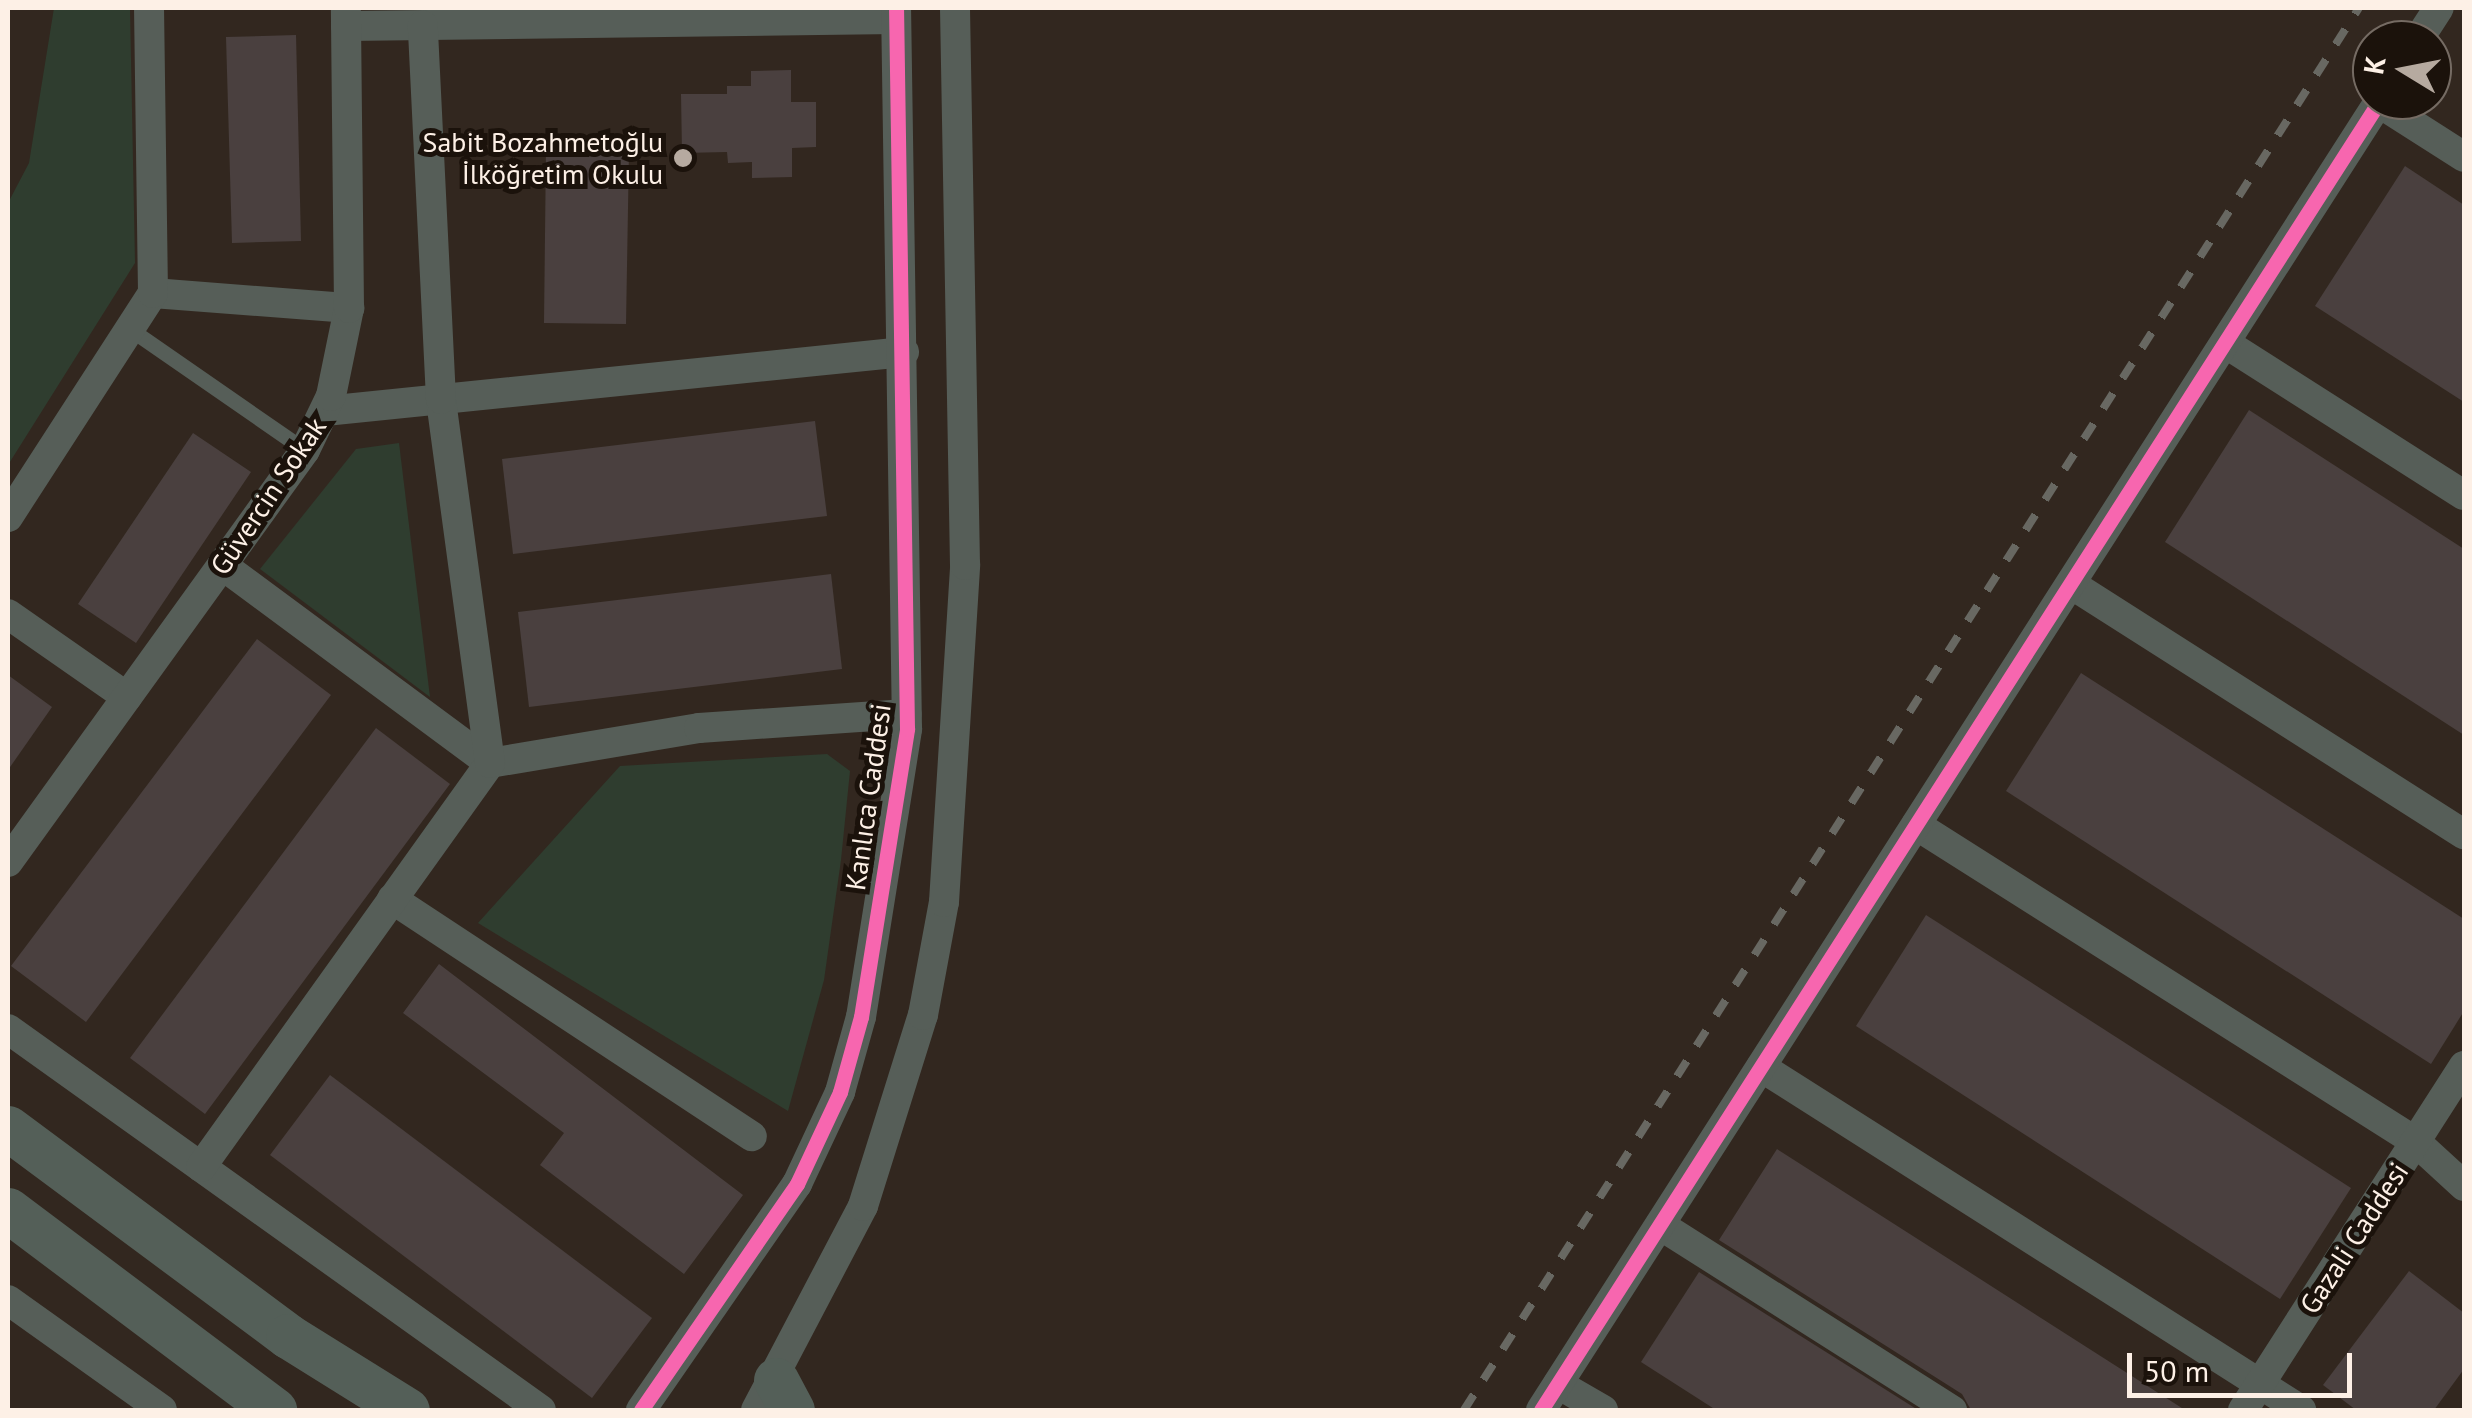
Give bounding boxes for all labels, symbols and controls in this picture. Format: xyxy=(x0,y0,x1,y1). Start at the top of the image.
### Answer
north arrow xyxy=(2352,20,2452,120)
text: K xyxy=(2354,53,2394,77)
place label: Sabit Bozahmetoğlu İlköğretim Okulu xyxy=(423,125,663,191)
marker: Sabit Bozahmetoğlu İlköğretim Okulu xyxy=(672,147,694,169)
street label: Güvercin Sokak xyxy=(203,411,333,581)
street label: Kanlıca Caddesi xyxy=(838,701,898,893)
street label: Gazali Caddesi xyxy=(2293,1156,2415,1320)
scale bar xyxy=(2132,1333,2357,1395)
text: 50 m xyxy=(2144,1351,2209,1390)

